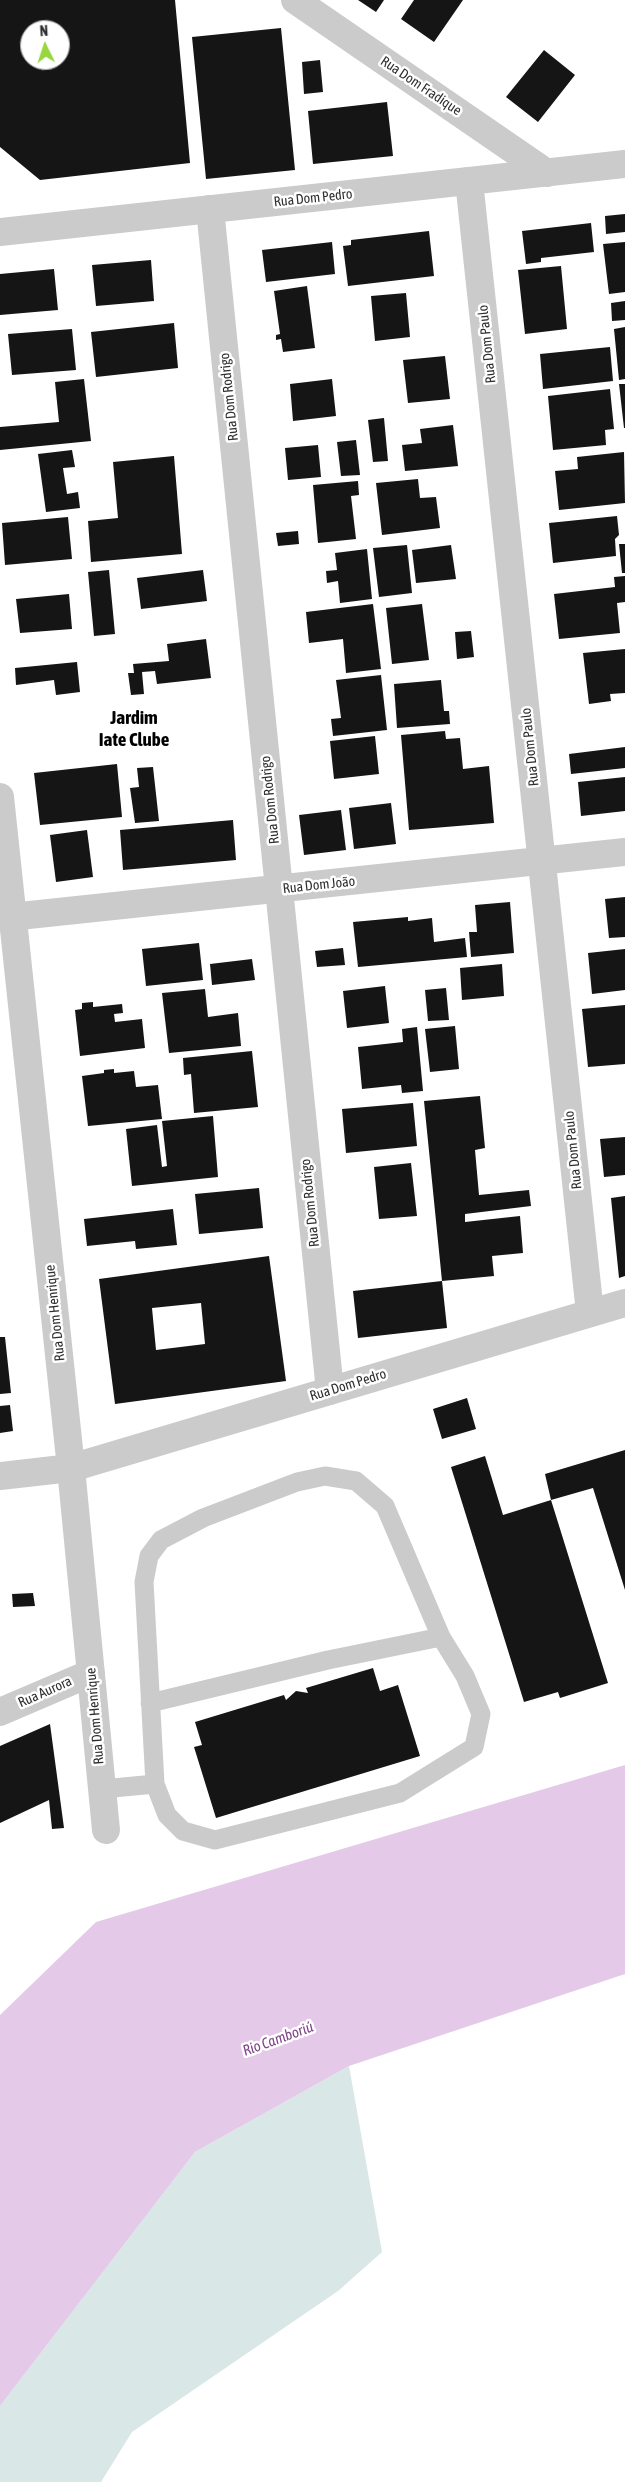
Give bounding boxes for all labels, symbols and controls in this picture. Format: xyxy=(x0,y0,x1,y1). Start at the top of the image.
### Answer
north arrow xyxy=(20,20,70,70)
text: N xyxy=(39,23,49,39)
street label: Rua Dom Fradique xyxy=(377,53,465,119)
street label: Rua Dom Pedro xyxy=(273,186,353,210)
street label: Rua Dom Paulo xyxy=(475,304,499,384)
street label: Rua Dom Rodrigo xyxy=(216,352,242,442)
district label: Jardim Iate Clube xyxy=(99,707,169,751)
street label: Rua Dom Paulo xyxy=(518,707,542,787)
street label: Rua Dom Rodrigo xyxy=(257,755,283,845)
street label: Rua Dom João xyxy=(282,873,356,897)
street label: Rua Dom Paulo xyxy=(561,1110,585,1190)
street label: Rua Dom Rodrigo xyxy=(297,1158,323,1248)
street label: Rua Dom Henrique xyxy=(42,1264,68,1362)
street label: Rua Dom Pedro xyxy=(308,1365,388,1405)
street label: Rua Dom Henrique xyxy=(82,1667,108,1765)
street label: Rua Aurora xyxy=(16,1673,74,1711)
water label: Rio Camboriú xyxy=(240,2018,316,2060)

